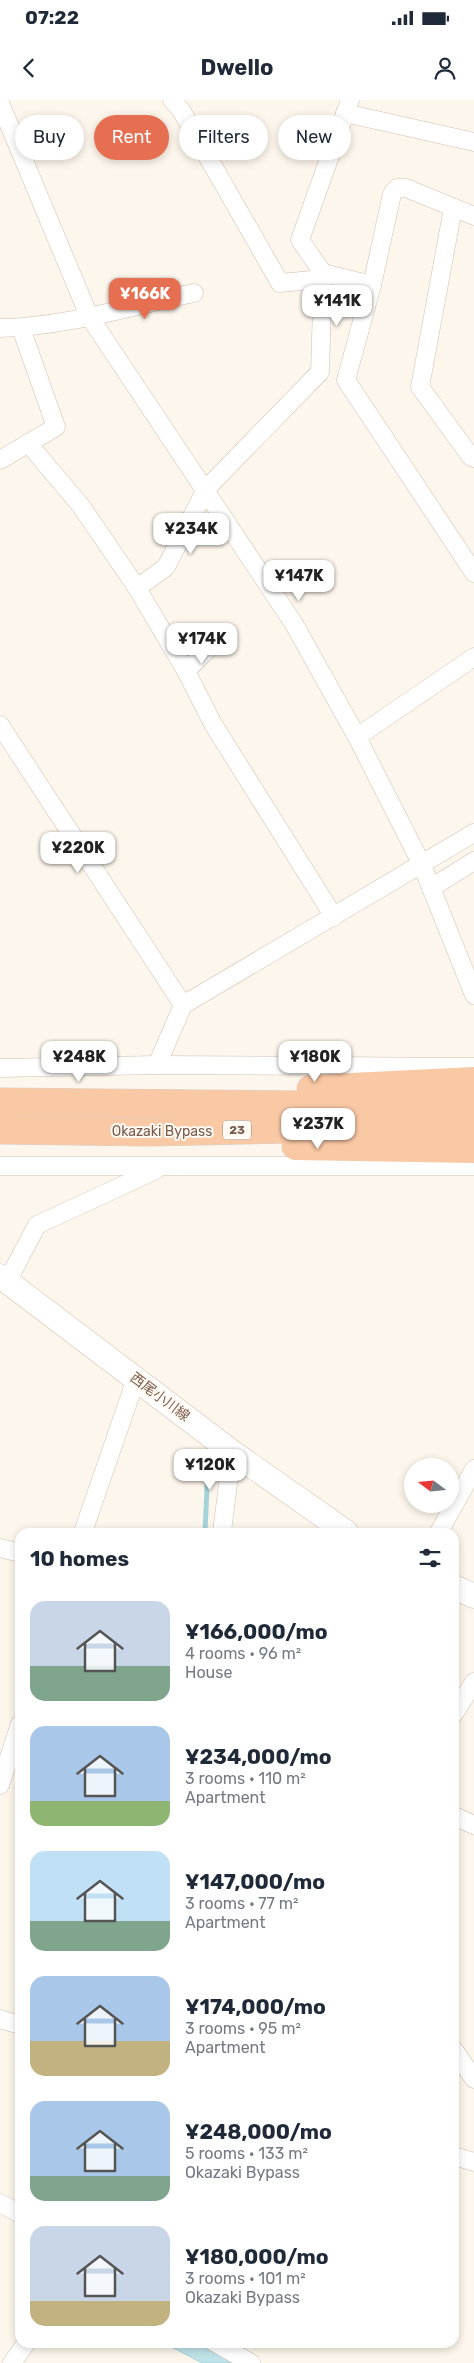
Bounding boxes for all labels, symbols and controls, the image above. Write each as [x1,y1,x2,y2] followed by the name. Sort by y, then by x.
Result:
[25,6,79,29] text: 07:22
[15,54,43,82] icon: back
[201,54,273,81] text: Dwello
[431,54,459,82] icon: person
[15,115,84,160] chip: Buy
[94,115,169,160] chip: Rent
[179,115,268,160] chip: Filters
[278,115,351,160] chip: New
[110,278,180,320] pin: ¥166K
[120,284,170,303] text: ¥166K
[302,284,372,327] pin: ¥141K
[313,291,361,310] text: ¥141K
[156,512,226,555] pin: ¥234K
[164,519,218,538] text: ¥234K
[264,560,334,602] pin: ¥147K
[274,566,324,585] text: ¥147K
[167,622,237,665] pin: ¥174K
[177,629,227,648] text: ¥174K
[43,832,113,874] pin: ¥220K
[51,838,105,857] text: ¥220K
[44,1040,114,1083] pin: ¥248K
[280,1040,350,1083] pin: ¥180K
[52,1047,106,1066] text: ¥248K
[289,1047,341,1066] text: ¥180K
[283,1108,353,1150] pin: ¥237K
[292,1114,344,1133] text: ¥237K
[223,1120,251,1140] road number: 23
[112,1123,212,1140] street label: Okazaki Bypass
[127,1369,193,1425] street label: 西尾小川線
[175,1448,245,1491] pin: ¥120K
[185,1455,235,1474] text: ¥120K
[404,1458,459,1512] north arrow
[404,1458,459,1513] map controls
[416,1544,444,1572] icon: filters
[30,1546,129,1571] text: 10 homes
[185,1619,328,1644] text: ¥166,000/mo
[70,1621,130,1681] icon: home
[185,1644,301,1663] text: 4 rooms · 96 m²
[185,1663,232,1682] text: House
[185,1744,332,1769] text: ¥234,000/mo
[70,1746,130,1806] icon: home
[185,1769,306,1788] text: 3 rooms · 110 m²
[185,1788,265,1807] text: Apartment
[185,1869,325,1894] text: ¥147,000/mo
[70,1871,130,1931] icon: home
[185,1894,298,1913] text: 3 rooms · 77 m²
[185,1913,265,1932] text: Apartment
[185,1994,326,2019] text: ¥174,000/mo
[70,1996,130,2056] icon: home
[185,2019,301,2038] text: 3 rooms · 95 m²
[185,2038,265,2057] text: Apartment
[185,2119,332,2144] text: ¥248,000/mo
[70,2121,130,2181] icon: home
[185,2144,308,2163] text: 5 rooms · 133 m²
[185,2163,300,2182] text: Okazaki Bypass
[185,2244,329,2269] text: ¥180,000/mo
[70,2246,130,2306] icon: home
[185,2269,306,2288] text: 3 rooms · 101 m²
[185,2288,300,2307] text: Okazaki Bypass

